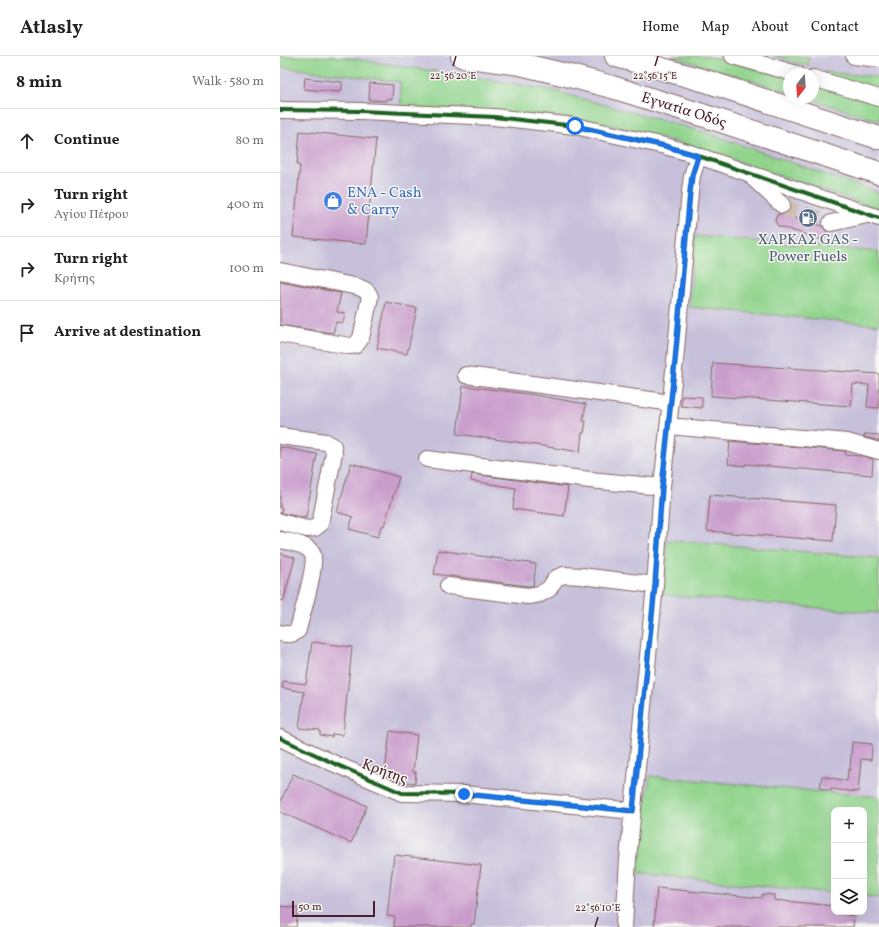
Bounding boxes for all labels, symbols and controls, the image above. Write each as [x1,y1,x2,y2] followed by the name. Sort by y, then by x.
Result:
[20,15,83,41] text: Atlasly
[642,18,679,37] text: Home
[701,18,729,37] text: Map
[751,18,789,37] text: About
[811,18,859,37] text: Contact
[783,68,819,104] north arrow
[430,69,476,83] text: 22°56'20"E
[633,69,677,83] text: 22°56'15"E
[16,71,62,94] text: 8 min
[192,73,264,91] text: Walk · 580 m
[638,88,729,134] street label: Εγνατία Οδός
[566,117,584,135] route start
[16,130,38,152] icon: ahead
[54,130,119,151] text: Continue
[235,132,264,150] text: 80 m
[347,183,422,221] place label: ENA - Cash & Carry
[54,185,128,206] text: Turn right
[322,190,344,212] shop icon: ENA - Cash & Carry
[16,194,38,216] icon: right
[227,196,264,214] text: 400 m
[54,206,128,224] text: Αγίου Πέτρου
[797,207,819,229] fuel station icon: ΧΑΡΚΑΣ GAS - Power Fuels
[758,230,858,268] place label: ΧΑΡΚΑΣ GAS - Power Fuels
[54,249,128,270] text: Turn right
[16,258,38,280] icon: right
[229,260,264,278] text: 100 m
[54,270,95,288] text: Κρήτης
[16,322,38,344] icon: arrive
[54,322,201,343] text: Arrive at destination
[359,754,411,790] street label: Κρήτης
[455,785,473,803] route end
[831,807,867,915] map controls
[831,807,867,843] button: +
[831,843,867,879] button: −
[831,879,867,915] button: layers
[292,899,375,918] scale bar
[298,900,322,915] text: 50 m
[575,901,621,915] text: 22°56'10"E

